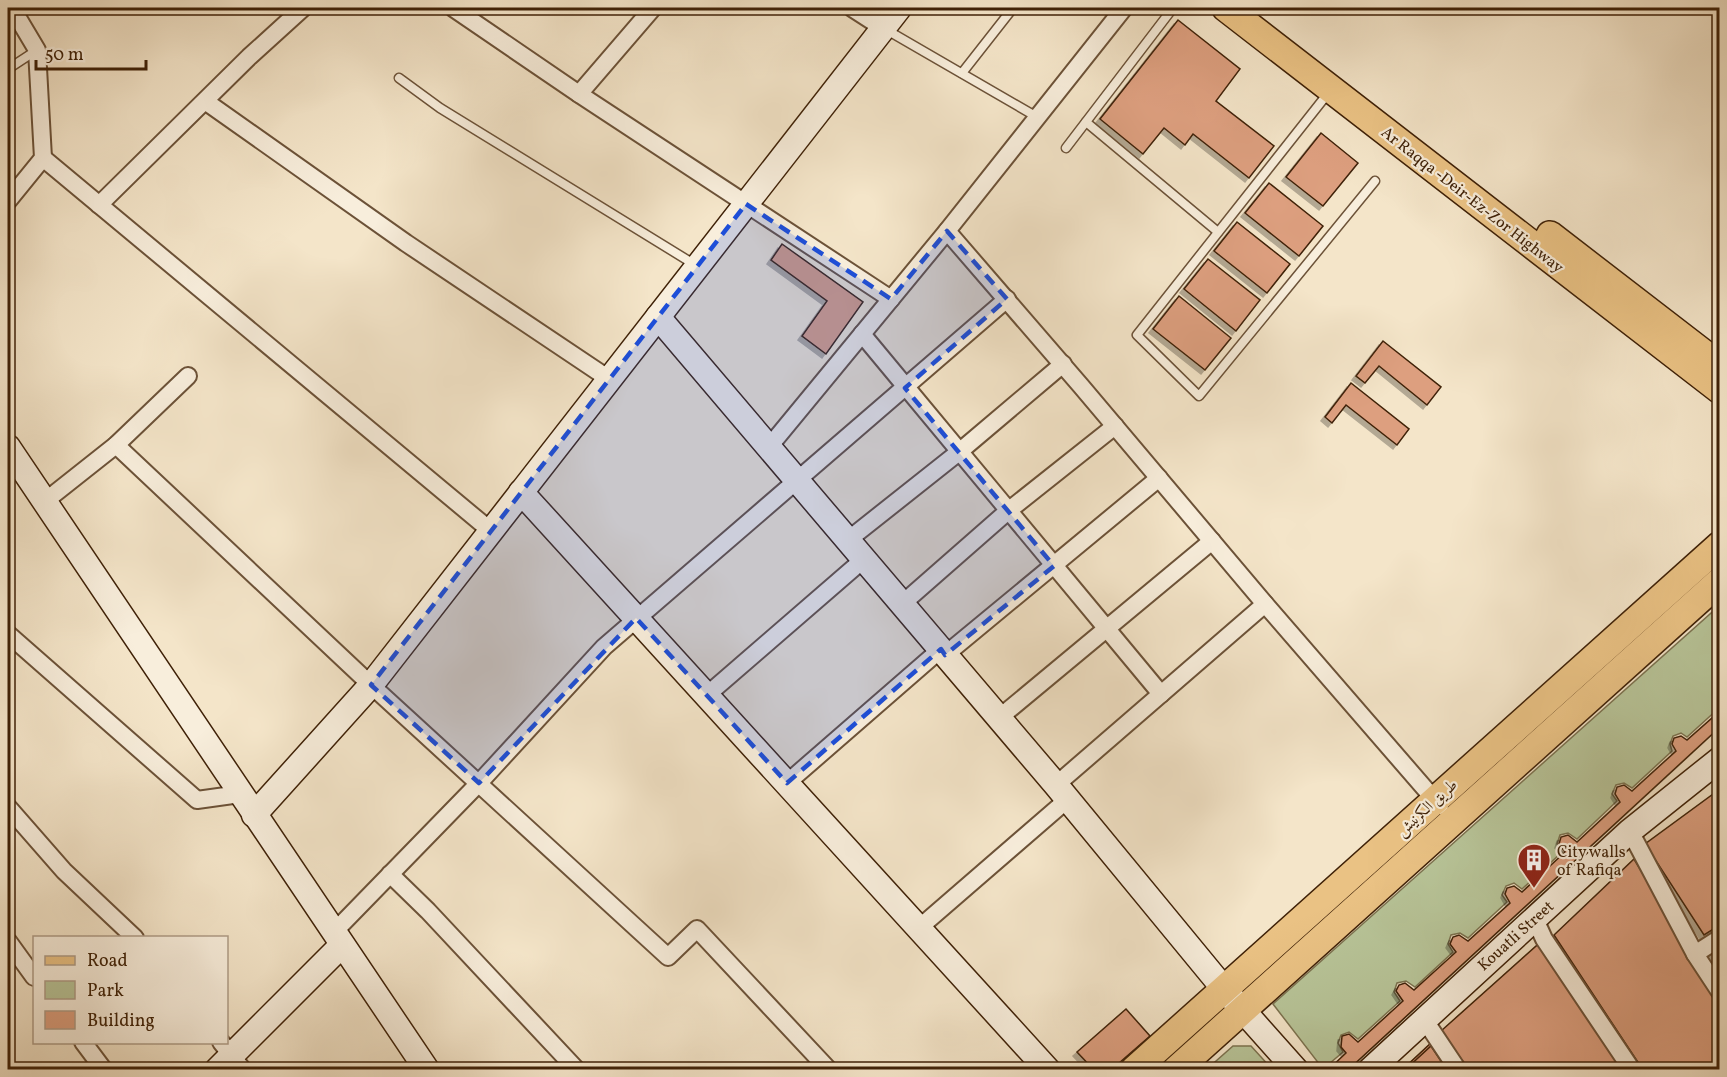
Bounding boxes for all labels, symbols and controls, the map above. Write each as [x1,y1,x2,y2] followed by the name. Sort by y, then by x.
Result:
[36,33,146,71] scale bar
[45,43,84,68] text: 50 m
[1376,122,1568,279] street label: Ar Raqqa -Deir-Ez-Zor Highway
[1392,775,1463,842] street label: طريق الكرنيش
[1516,842,1552,889] building icon: City walls of Rafiqa
[1557,842,1626,882] place label: City walls of Rafiqa
[1473,896,1560,977] street label: Kouatli Street
[33,936,228,1044] legend
[87,949,128,974] text: Road
[87,979,124,1004] text: Park
[87,1009,155,1034] text: Building

